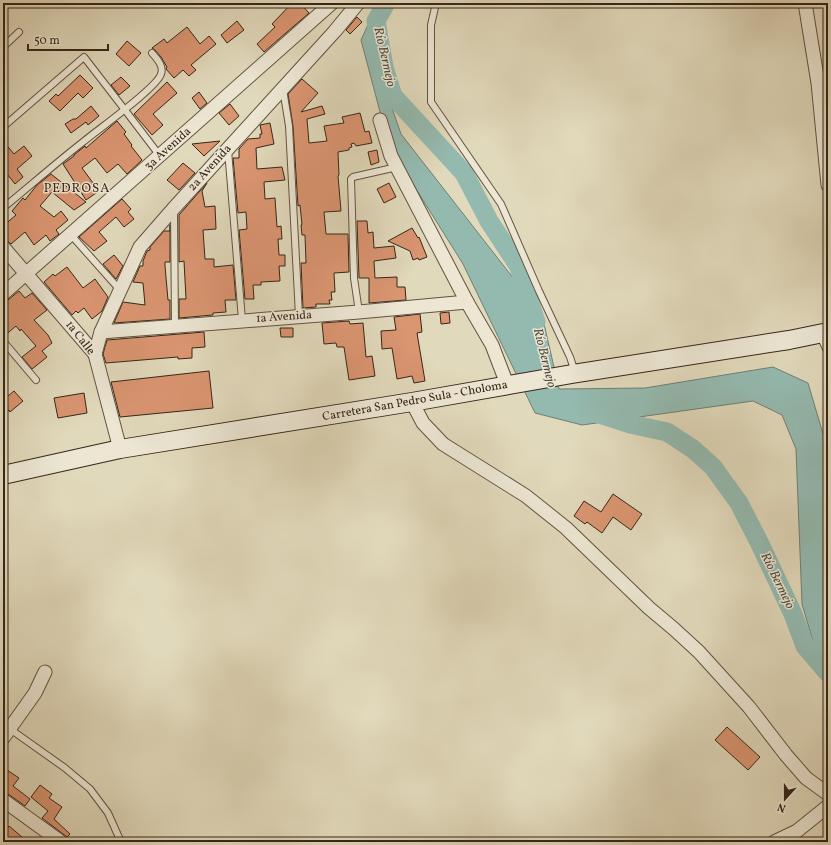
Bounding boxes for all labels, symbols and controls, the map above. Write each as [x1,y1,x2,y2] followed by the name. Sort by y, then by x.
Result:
[368,25,400,89] water label: Río Bermejo
[28,26,108,52] scale bar
[34,33,60,49] text: 50 m
[141,124,195,174] street label: 3a Avenida
[185,141,235,195] street label: 2a Avenida
[44,180,110,198] district label: PEDROSA
[255,307,313,327] street label: 1a Avenida
[61,317,99,359] street label: 1a Calle
[528,326,560,390] water label: Río Bermejo
[321,377,509,425] street label: Carretera San Pedro Sula - Choloma
[756,550,798,612] water label: Río Bermejo
[765,779,805,819] north arrow
[776,799,788,815] text: N

